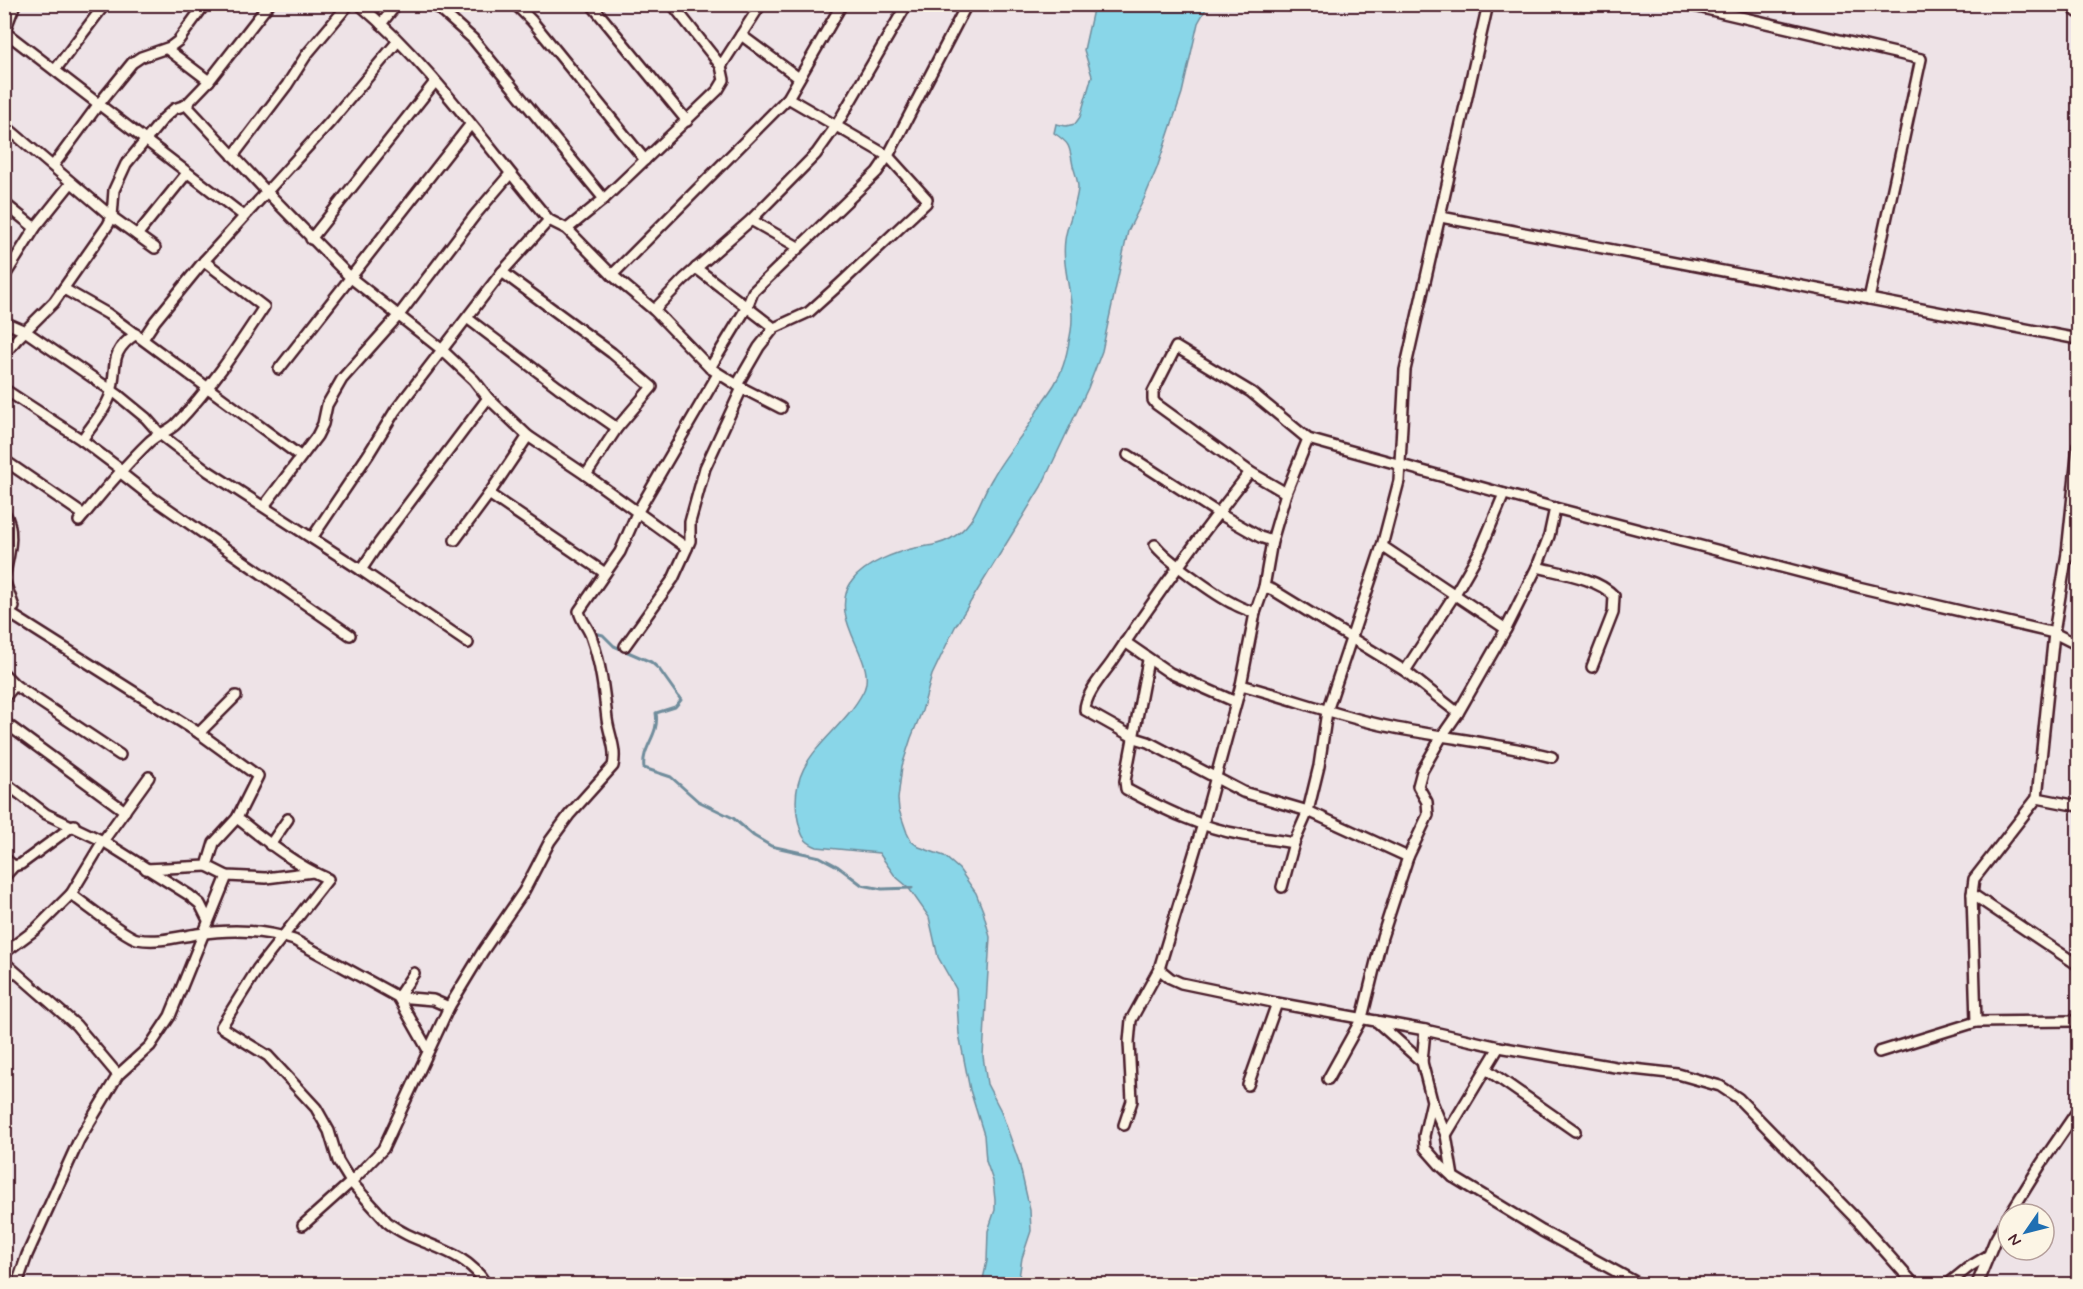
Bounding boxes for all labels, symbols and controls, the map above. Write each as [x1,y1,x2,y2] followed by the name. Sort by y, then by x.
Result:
[1996,1202,2056,1262] north arrow
[2003,1229,2027,1250] text: N

